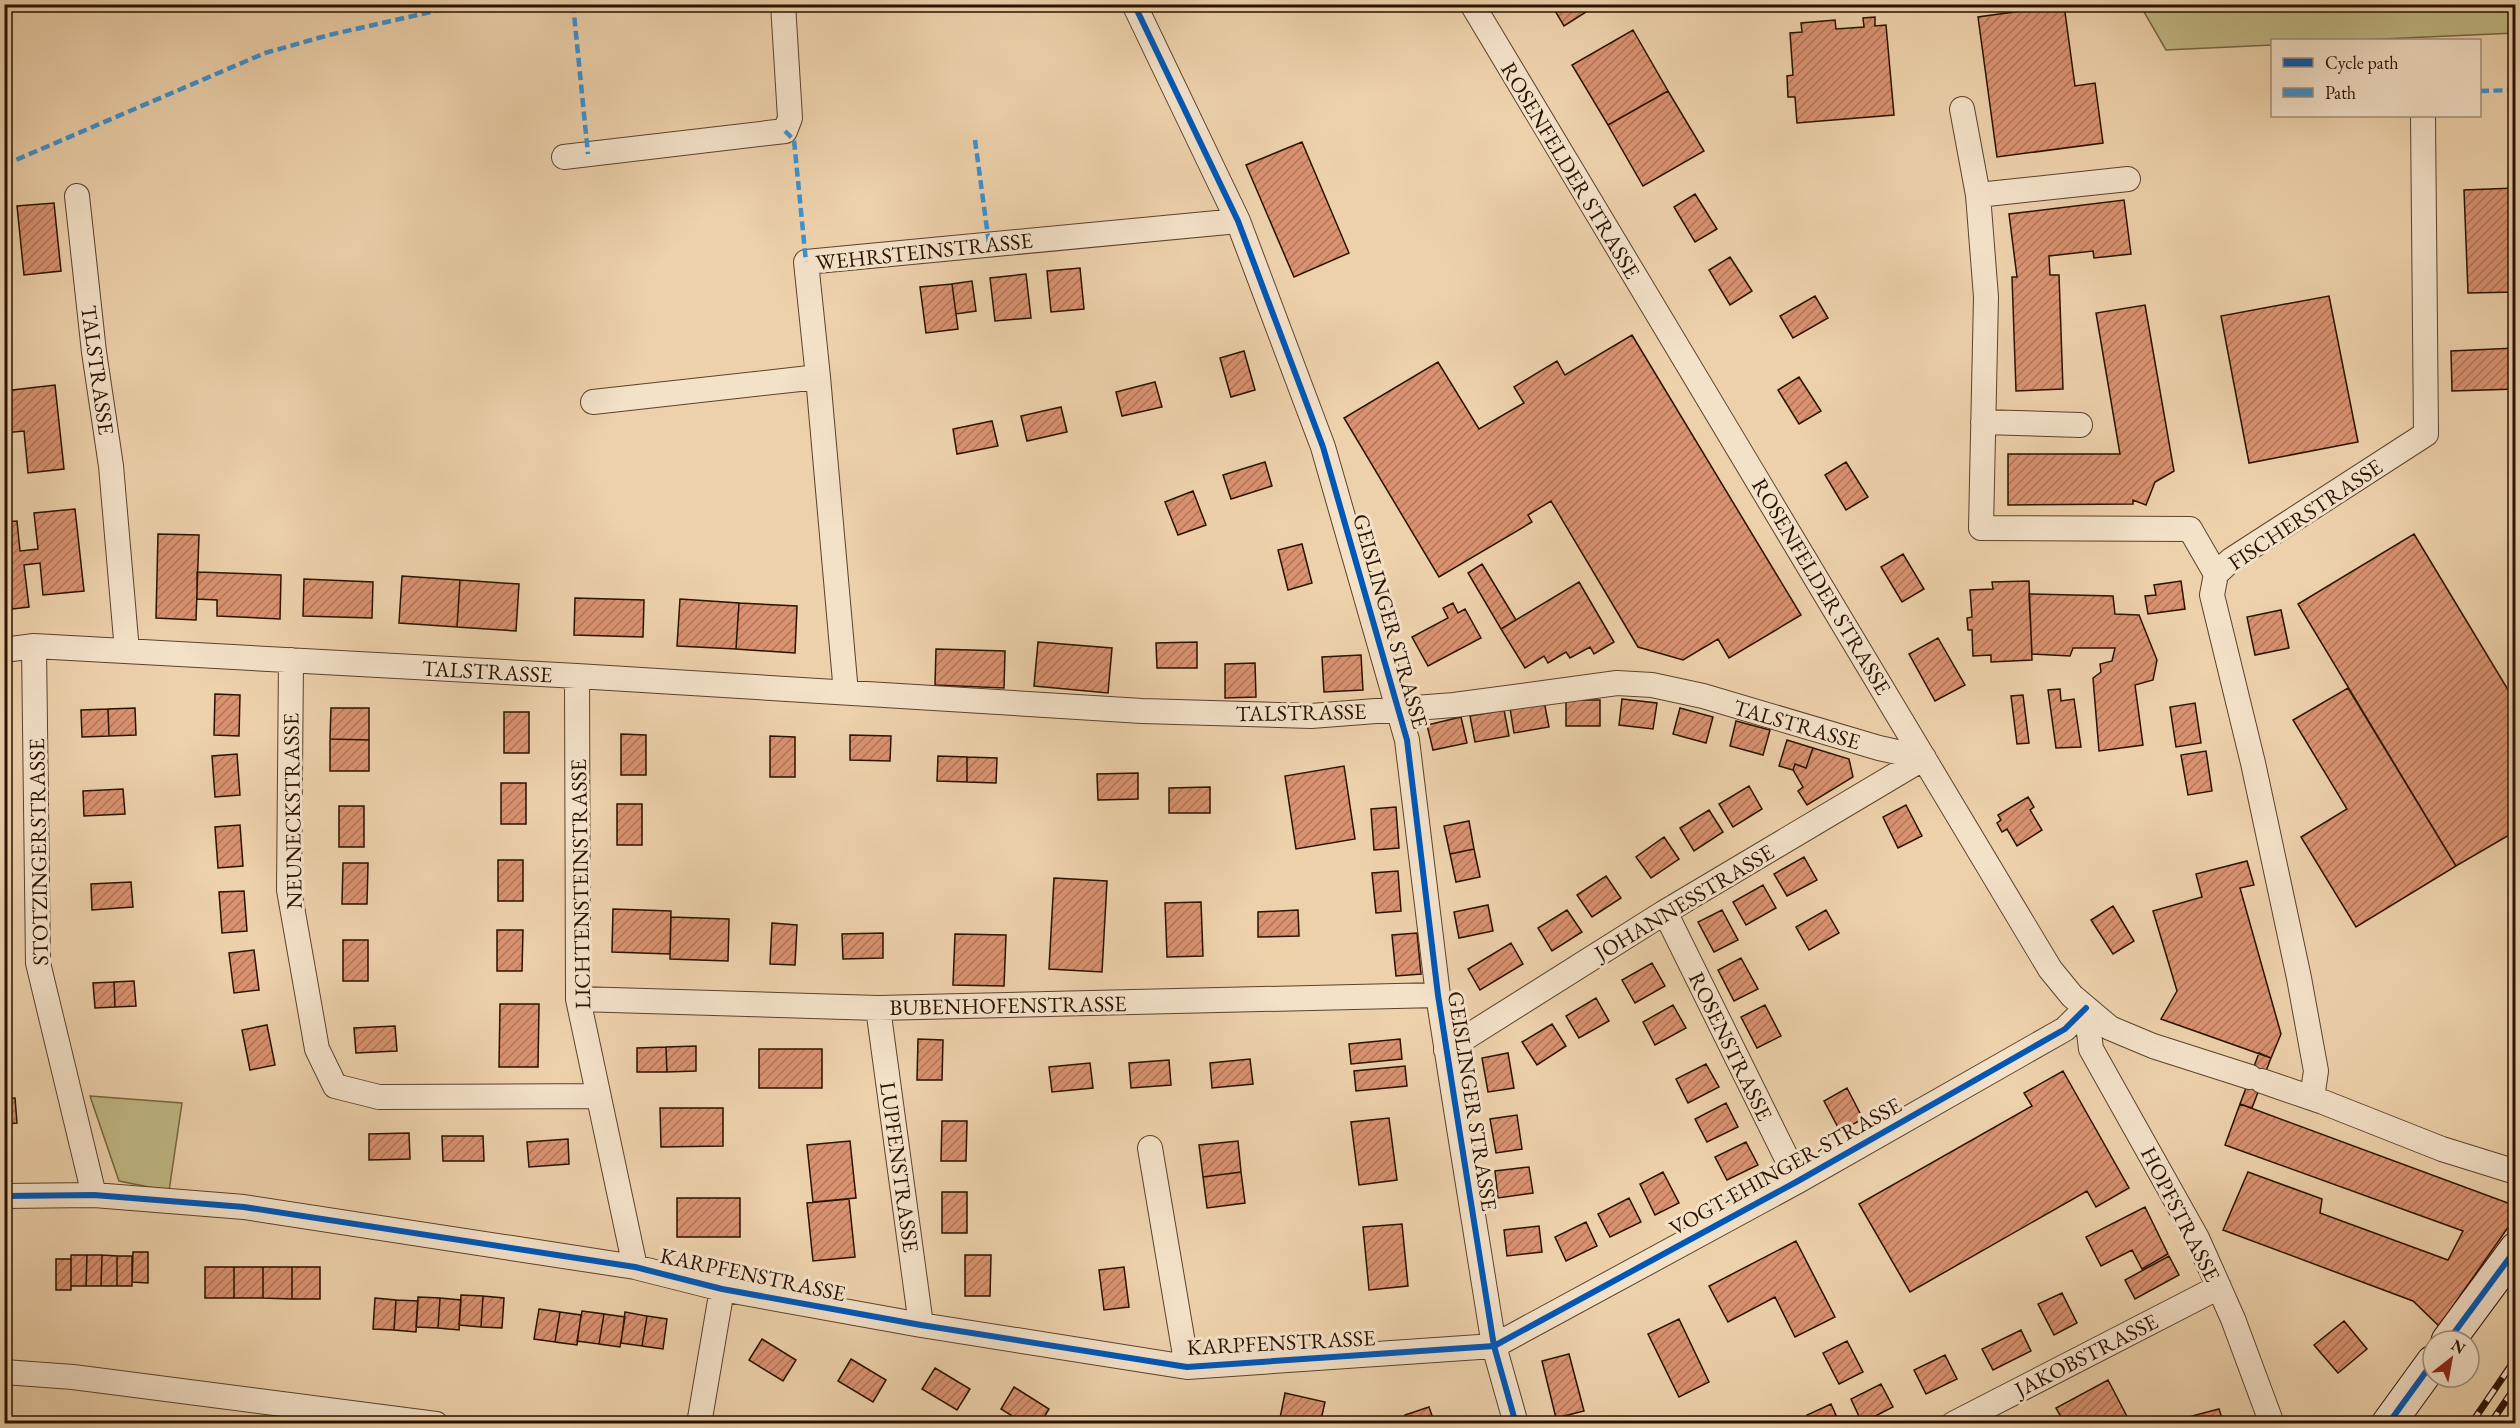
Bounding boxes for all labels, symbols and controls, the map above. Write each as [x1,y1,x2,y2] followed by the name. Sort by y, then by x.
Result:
[2271,39,2481,117] legend
[2325,51,2399,74] text: Cycle path
[1494,57,1647,284] street label: ROSENFELDER STRASSE
[2325,81,2356,104] text: Path
[814,226,1034,277] street label: WEHRSTEINSTRASSE
[74,303,121,437] street label: TALSTRASSE
[2222,452,2388,577] street label: FISCHERSTRASSE
[1745,473,1898,700] street label: ROSENFELDER STRASSE
[1346,510,1435,732] street label: GEISLINGER STRASSE
[421,654,553,689] street label: TALSTRASSE
[1730,693,1864,756] street label: TALSTRASSE
[1235,697,1367,728] street label: TALSTRASSE
[276,713,309,909] street label: NEUNECKSTRASSE
[22,738,55,966] street label: STOTZINGERSTRASSE
[564,759,597,1009] street label: LICHTENSTEINSTRASSE
[1587,837,1779,969] street label: JOHANNESSTRASSE
[1682,967,1779,1125] street label: ROSENSTRASSE
[889,989,1127,1022] street label: BUBENHOFENSTRASSE
[1441,989,1504,1213] street label: GEISLINGER STRASSE
[873,1080,926,1254] street label: LUPFENSTRASSE
[1664,1090,1907,1242] street label: VOGT-EHINGER-STRASSE
[2134,1142,2227,1287] street label: HOPFSTRASSE
[658,1241,848,1308] street label: KARPFENSTRASSE
[2008,1307,2163,1405] street label: JAKOBSTRASSE
[1186,1323,1376,1362] street label: KARPFENSTRASSE
[2421,1329,2481,1389] north arrow
[2448,1334,2469,1359] text: N

